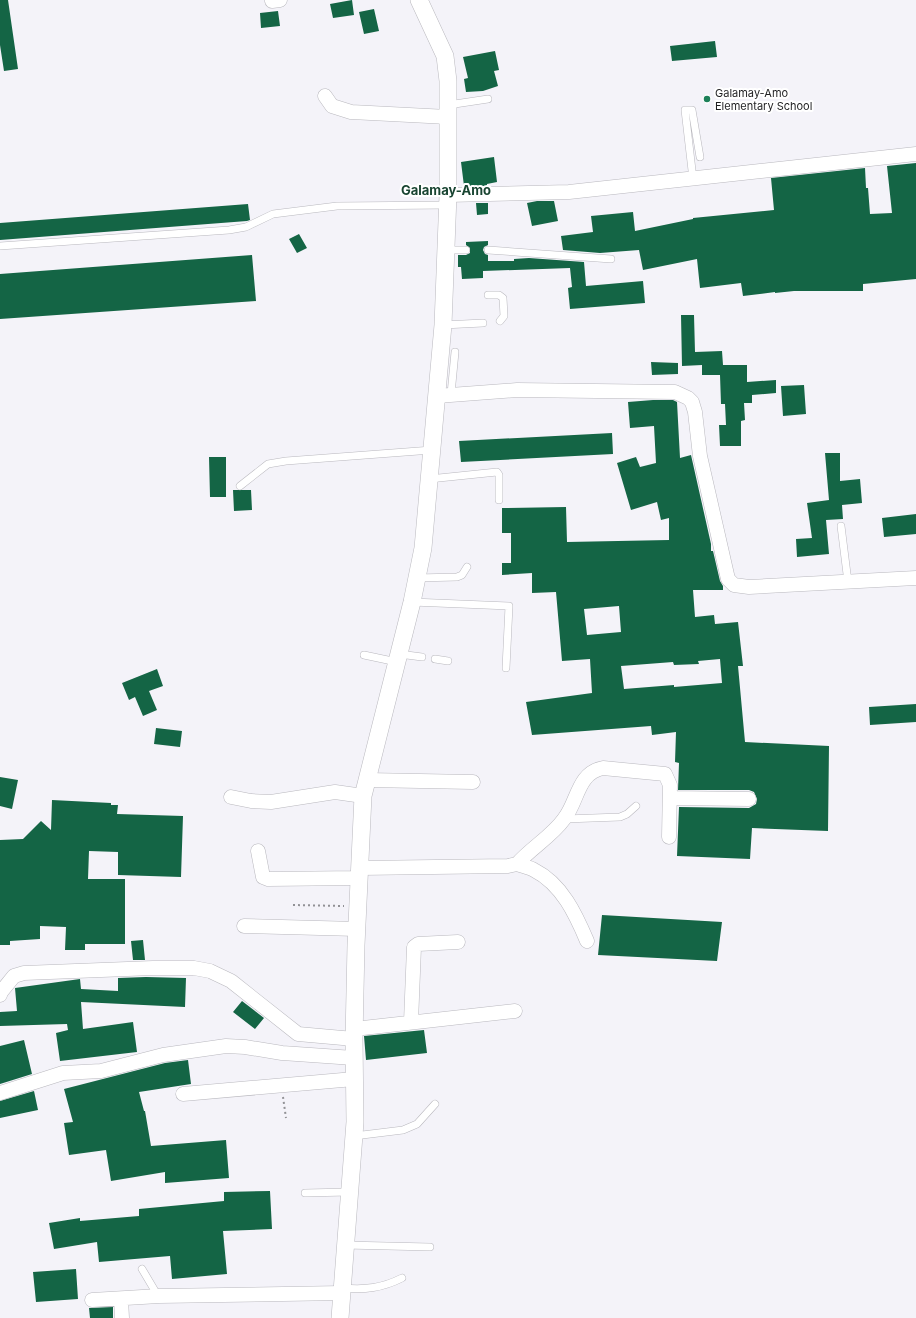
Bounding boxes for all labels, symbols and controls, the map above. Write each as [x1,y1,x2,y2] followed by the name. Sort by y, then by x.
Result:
[715,86,812,113] place label: Galamay-Amo Elementary School
[702,94,712,104] marker: Galamay-Amo Elementary School
[401,182,491,198] district label: Galamay-Amo

